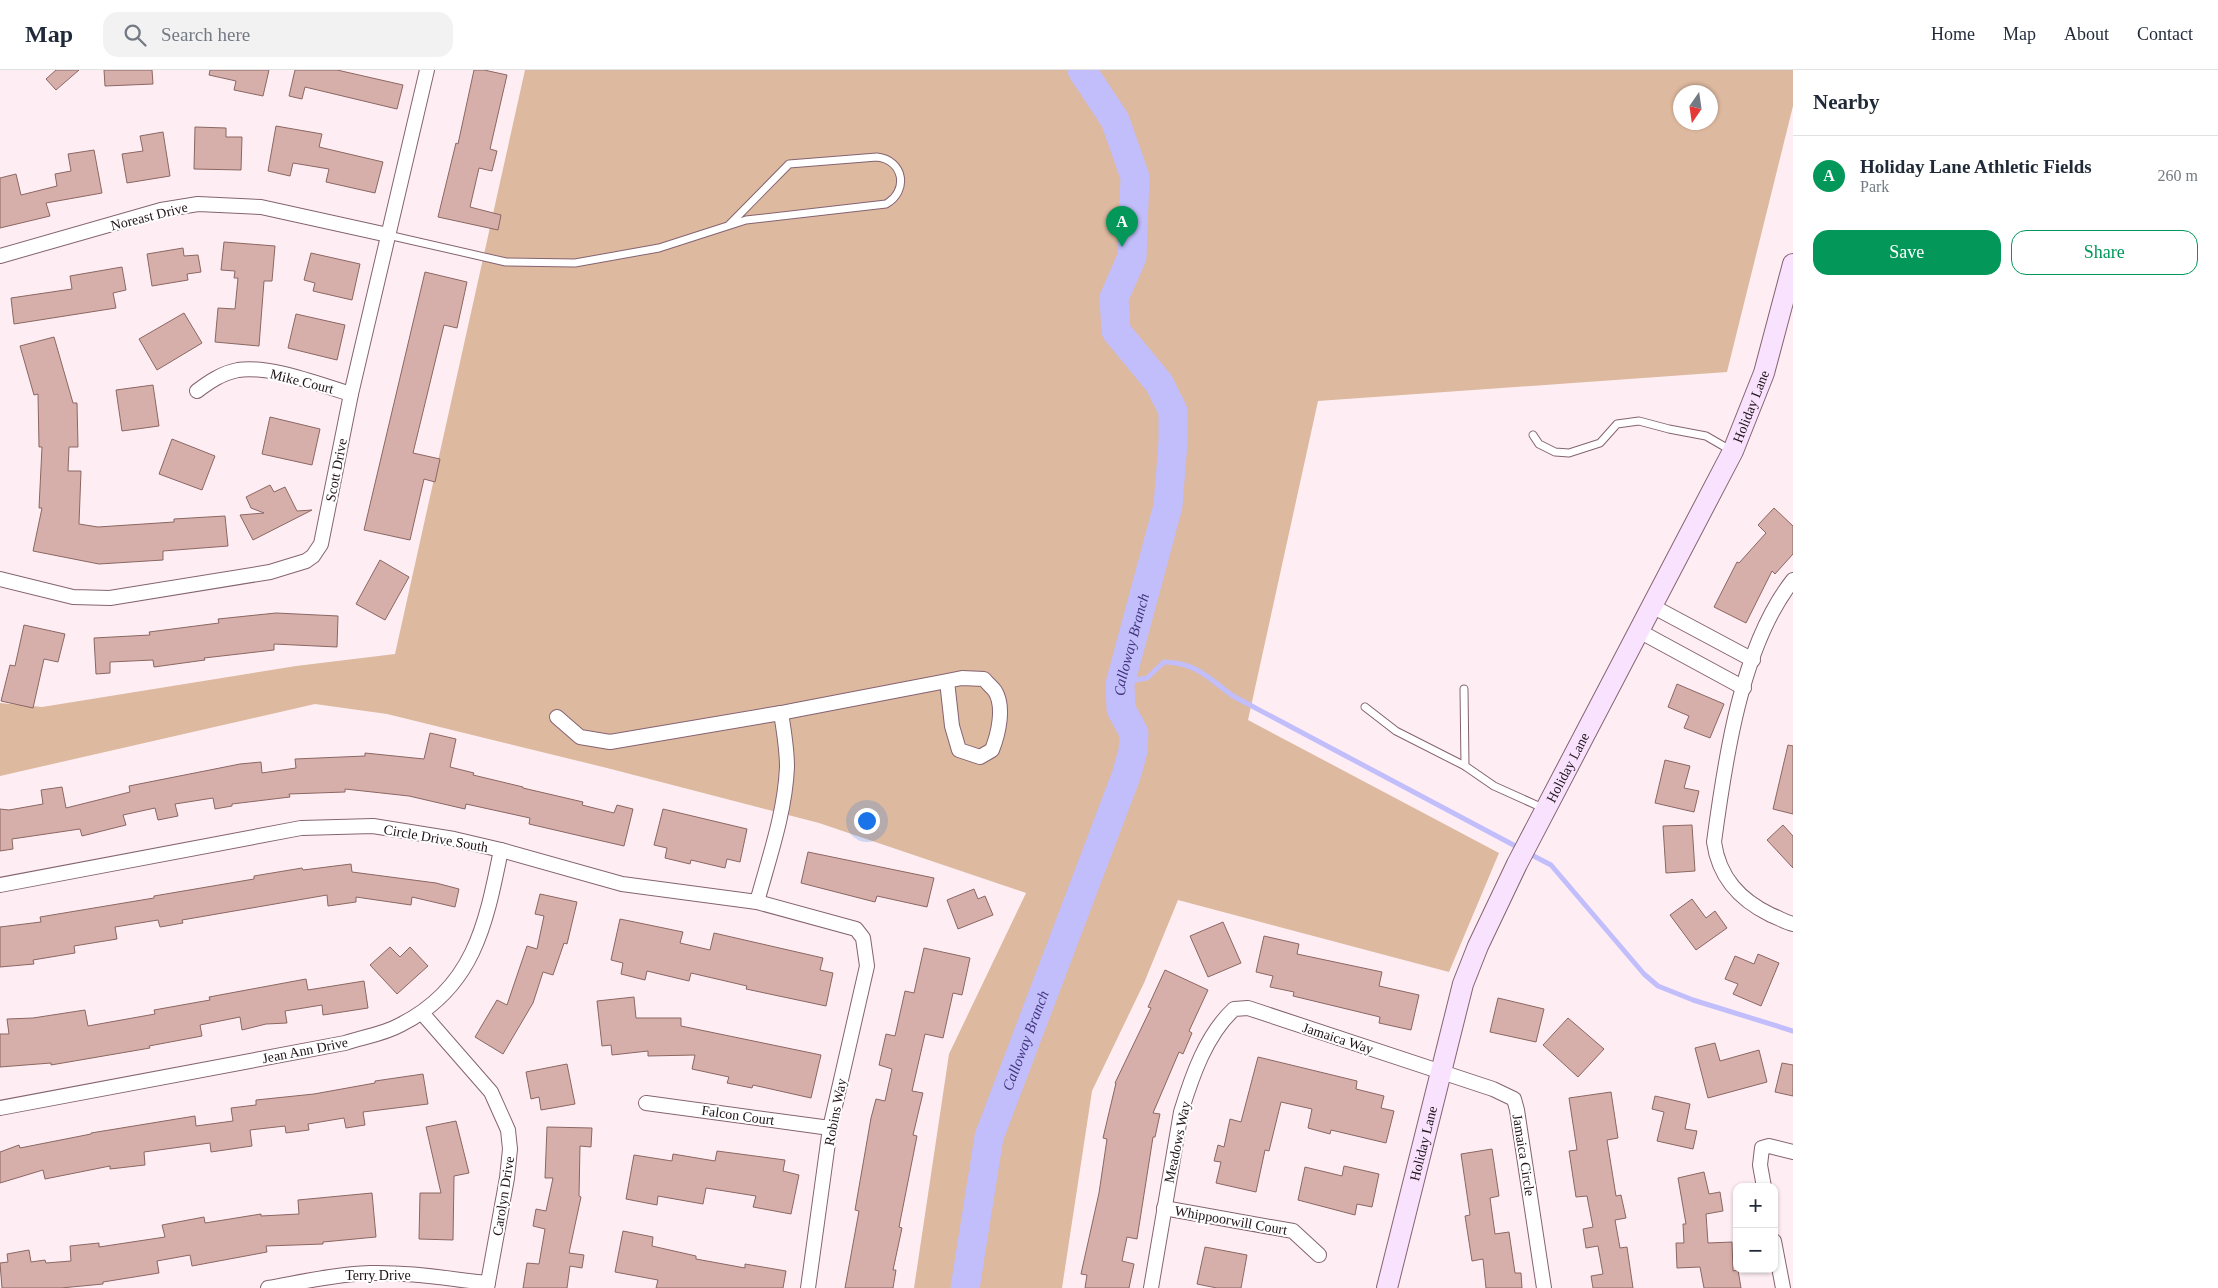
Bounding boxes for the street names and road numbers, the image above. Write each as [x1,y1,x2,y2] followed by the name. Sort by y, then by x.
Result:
[109,200,189,233] street label: Noreast Drive
[269,366,335,397] street label: Mike Court
[1730,368,1772,445] street label: Holiday Lane
[323,437,350,503] street label: Scott Drive
[1544,730,1592,805] street label: Holiday Lane
[383,822,489,855] street label: Circle Drive South
[1301,1020,1375,1057] street label: Jamaica Way
[261,1035,349,1066] street label: Jean Ann Drive
[822,1077,849,1147] street label: Robins Way
[1162,1100,1193,1184] street label: Meadows Way
[700,1103,775,1128] street label: Falcon Court
[1407,1105,1440,1183] street label: Holiday Lane
[1510,1113,1537,1197] street label: Jamaica Circle
[490,1155,517,1237] street label: Carolyn Drive
[1174,1203,1288,1238] street label: Whippoorwill Court
[345,1268,411,1283] street label: Terry Drive

